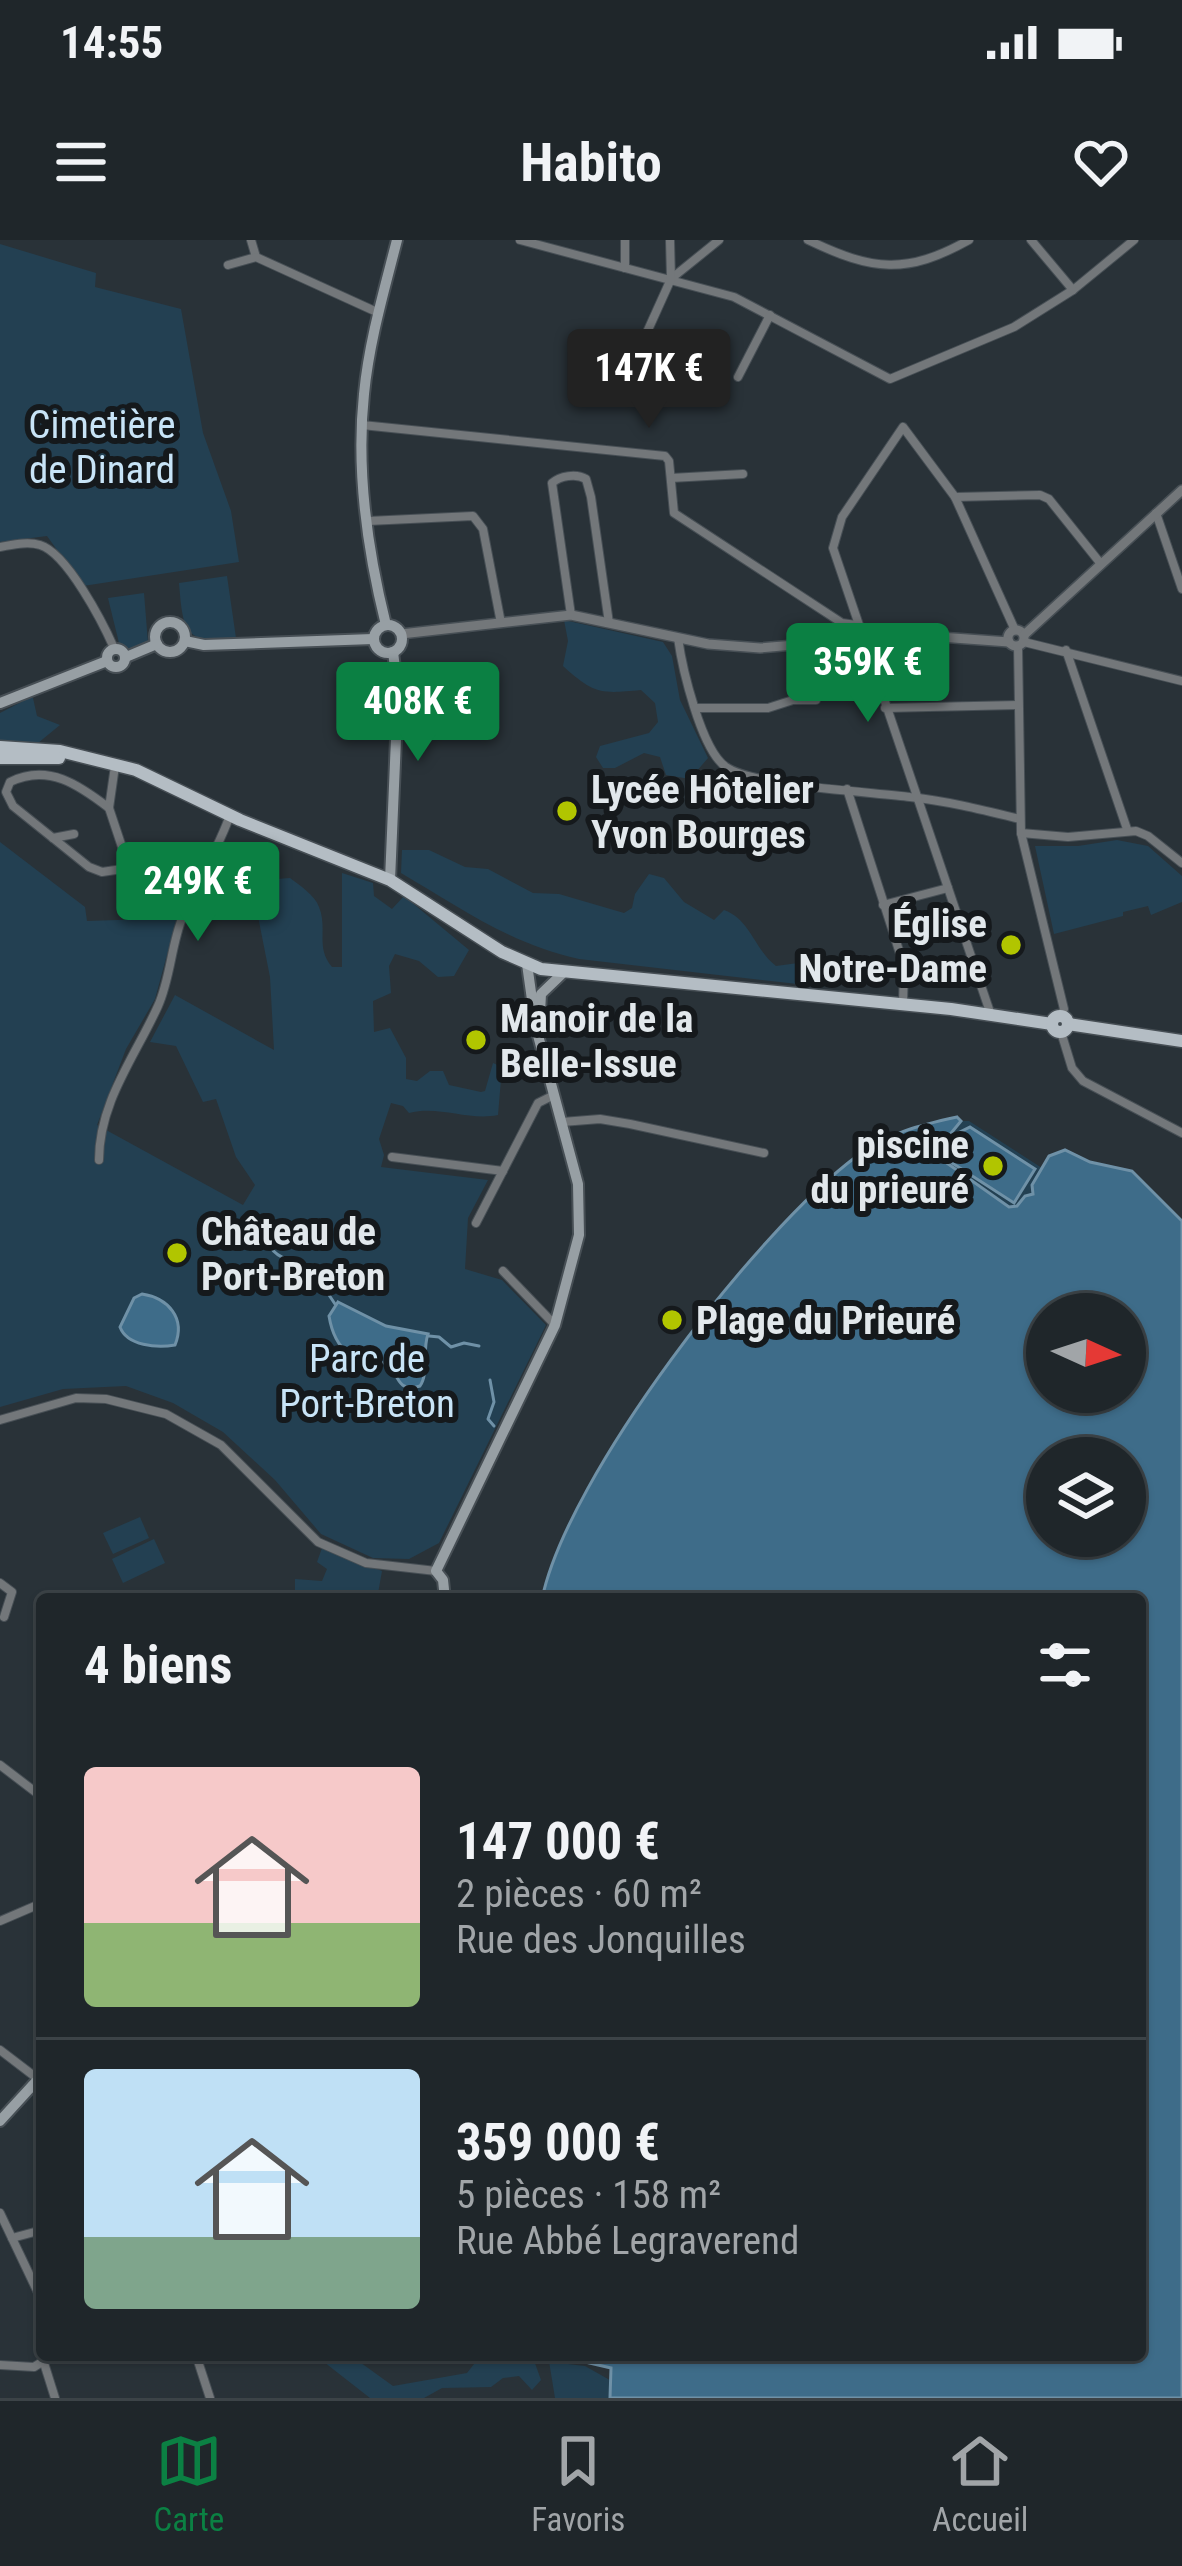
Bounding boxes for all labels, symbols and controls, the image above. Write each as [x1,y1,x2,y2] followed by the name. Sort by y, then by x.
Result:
[60,16,163,69] text: 14:55
[48,129,114,195] icon: menu
[1068,129,1134,195] icon: heart
[520,131,662,194] text: Habito
[551,329,747,431] pin: 147K €
[594,345,704,391] text: 147K €
[28,402,176,493] park label: Cimetière de Dinard
[770,623,966,725] pin: 359K €
[813,639,923,685] text: 359K €
[320,662,516,764] pin: 408K €
[363,678,473,724] text: 408K €
[591,767,814,858] place label: Lycée Hôtelier Yvon Bourges
[554,798,580,824] marker: Lycée Hôtelier Yvon Bourges
[100,842,296,944] pin: 249K €
[143,858,253,904] text: 249K €
[798,901,987,992] place label: Église Notre-Dame
[998,932,1024,958] marker: Église Notre-Dame
[500,996,693,1087] place label: Manoir de la Belle-Issue
[463,1027,489,1053] marker: Manoir de la Belle-Issue
[810,1122,969,1213] place label: piscine du prieuré
[980,1153,1006,1179] marker: piscine du prieuré
[201,1209,385,1300] place label: Château de Port-Breton
[164,1240,190,1266] marker: Château de Port-Breton
[1026,1293,1146,1413] north arrow
[1026,1293,1146,1557] map controls
[696,1298,955,1344] place label: Plage du Prieuré
[659,1307,685,1333] marker: Plage du Prieuré
[279,1336,455,1427] park label: Parc de Port-Breton
[1026,1437,1146,1557] button: layers
[1032,1632,1098,1698] icon: filters
[84,1636,232,1695] text: 4 biens
[456,1812,660,1871] text: 147 000 €
[180,1815,324,1959] icon: home
[456,1871,702,1917] text: 2 pièces · 60 m²
[456,1917,746,1963] text: Rue des Jonquilles
[456,2113,660,2172] text: 359 000 €
[180,2117,324,2261] icon: home
[456,2172,721,2218] text: 5 pièces · 158 m²
[456,2218,799,2264] text: Rue Abbé Legraverend
[154,2428,224,2539] tab: Carte
[531,2428,625,2539] tab: Favoris
[932,2428,1028,2539] tab: Accueil

